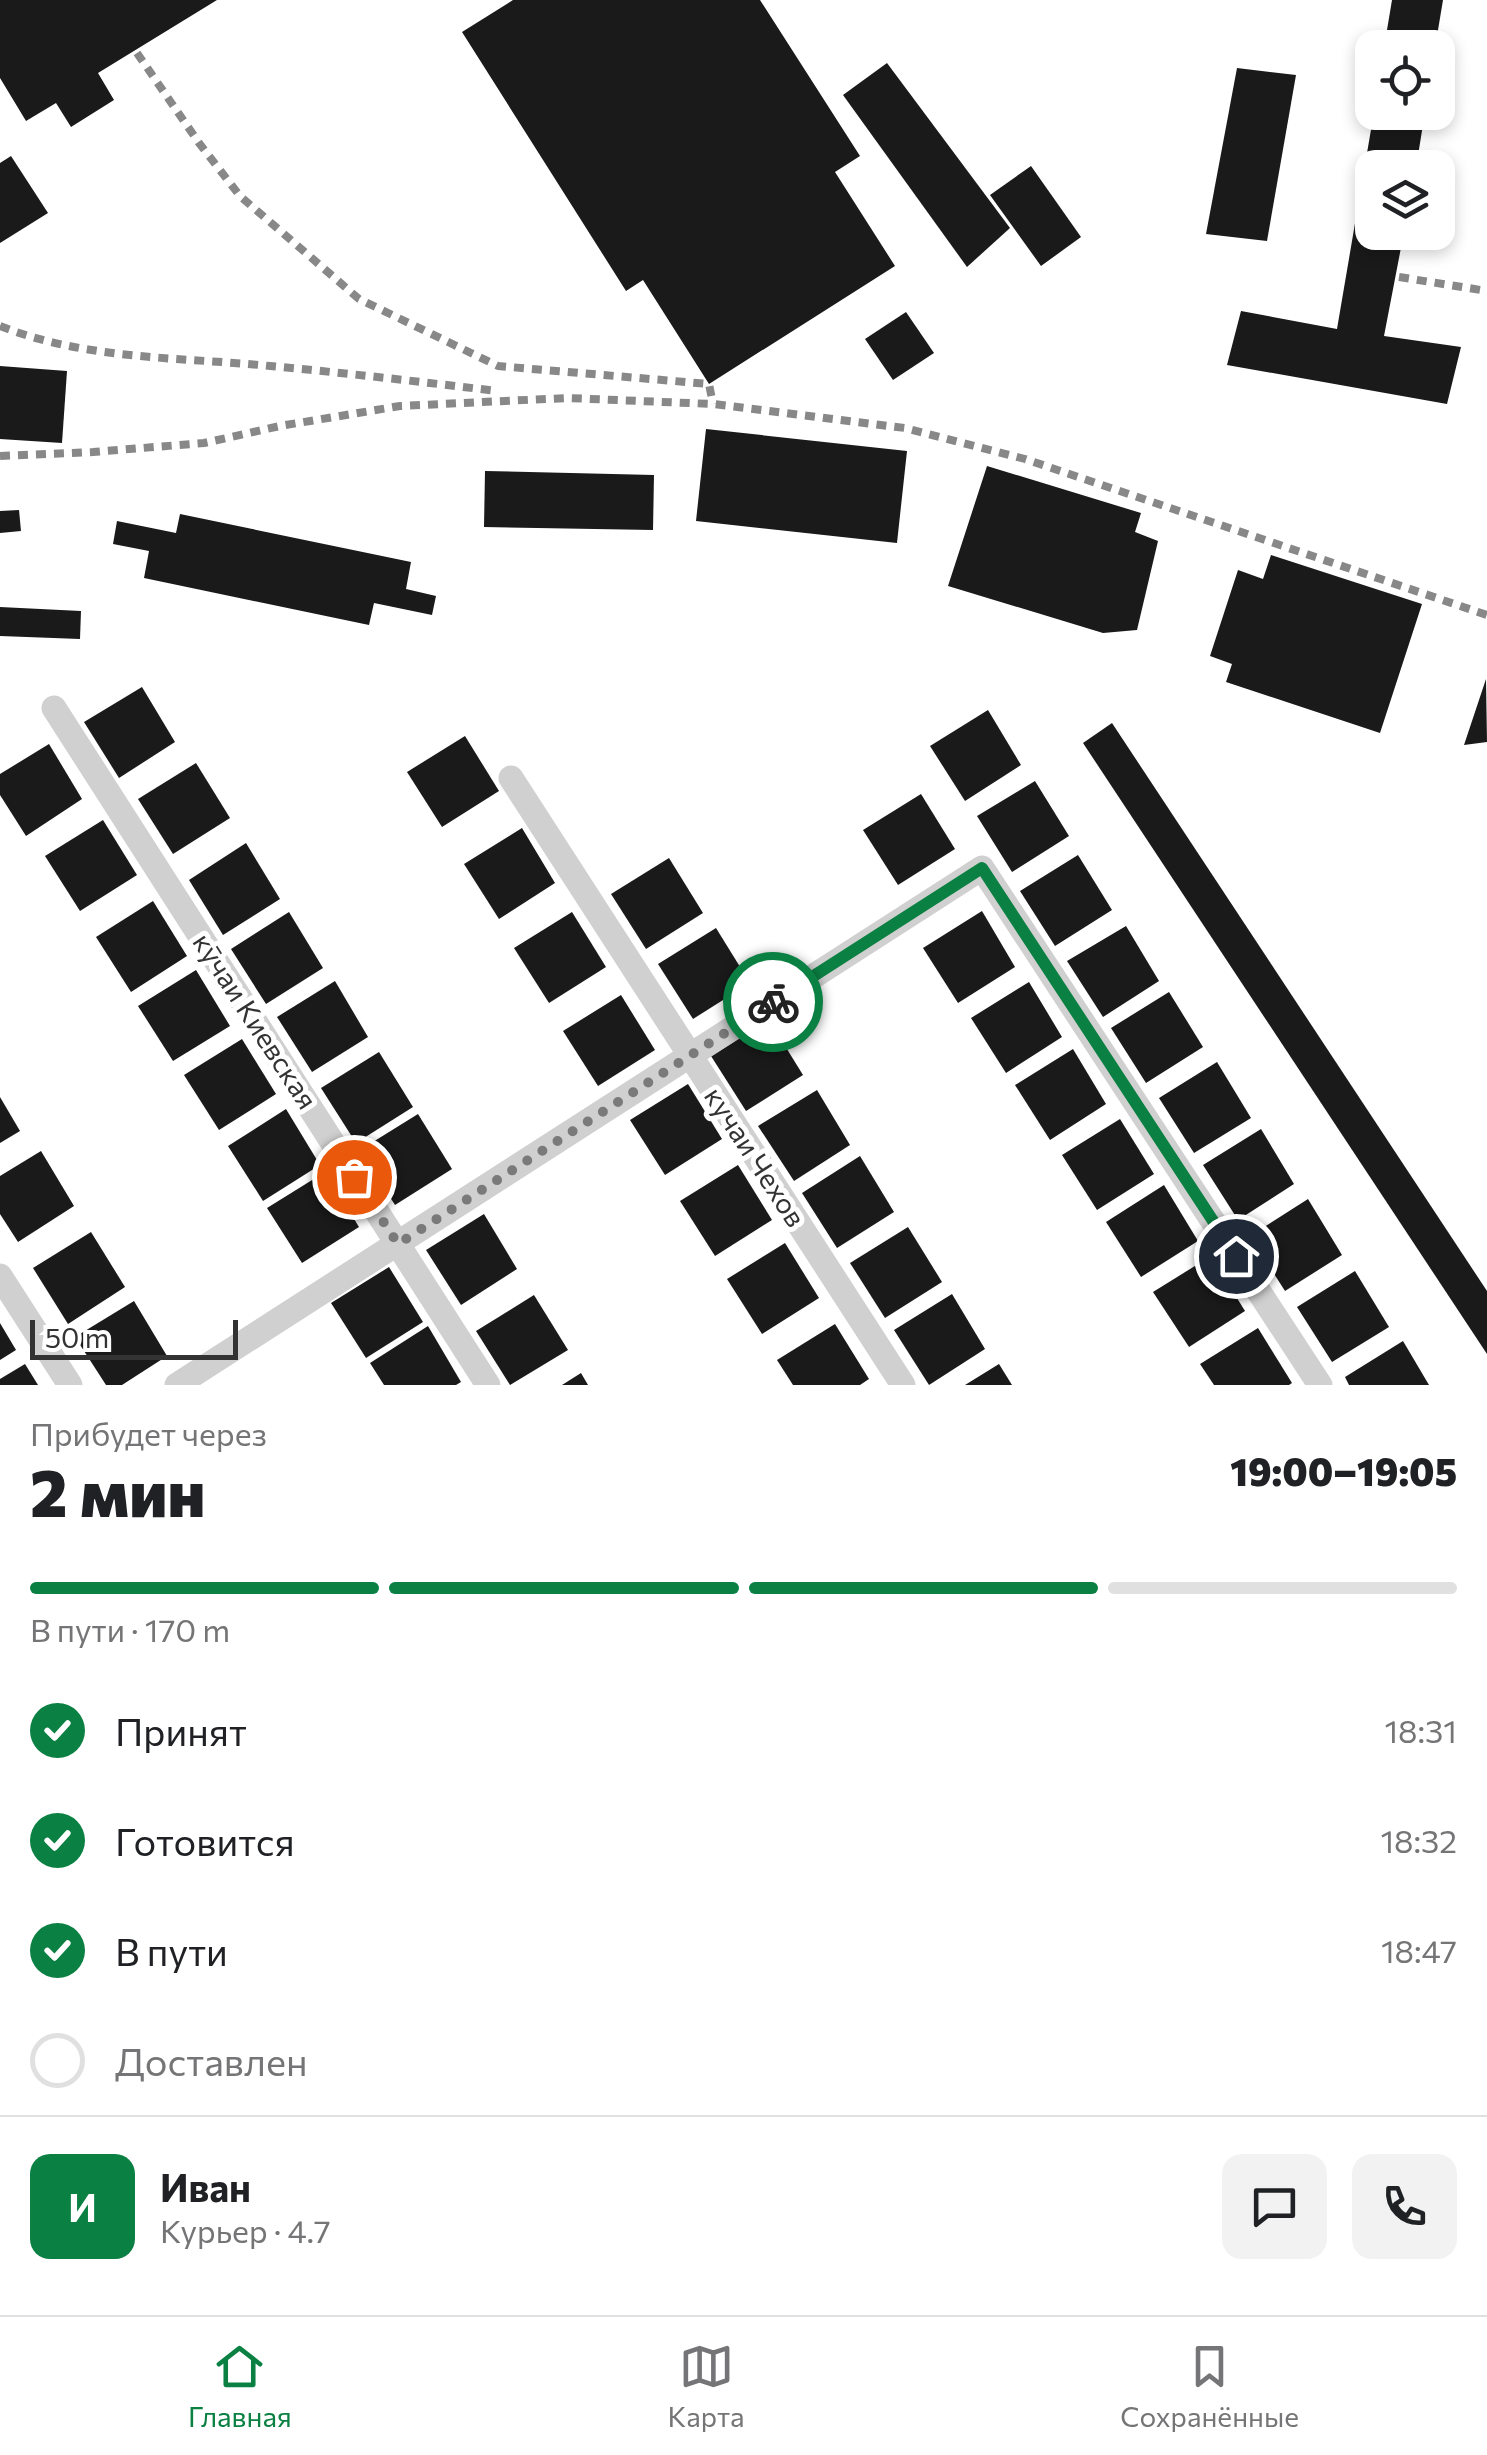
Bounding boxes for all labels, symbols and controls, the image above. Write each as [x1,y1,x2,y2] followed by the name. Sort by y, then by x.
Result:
[1355,30,1455,250] map controls
[1355,30,1455,130] button: locate
[1355,150,1455,250] button: layers
[186,926,325,1115] street label: кӯчаи Киевская
[723,952,823,1052] courier
[746,975,801,1030] icon: bike
[698,1080,814,1233] street label: кучаи Чехов
[312,1135,397,1220] pin
[327,1150,382,1205] icon: bag
[1194,1214,1279,1299] pin
[1209,1229,1264,1284] icon: home
[30,1315,238,1360] scale bar
[45,1320,109,1354] text: 50 m
[30,1413,267,1453] text: Прибудет через
[1230,1447,1457,1494] text: 19:00–19:05
[30,1451,205,1530] text: 2 мин
[30,1609,230,1649] text: В пути · 170 m
[30,1703,85,1758] icon: check
[115,1707,247,1754] text: Принят
[1384,1710,1457,1750] text: 18:31
[30,1813,85,1868] icon: check
[115,1817,295,1864] text: Готовится
[1380,1820,1457,1860] text: 18:32
[30,1923,85,1978] icon: check
[115,1927,228,1974] text: В пути
[1381,1930,1457,1970] text: 18:47
[115,2037,308,2084] text: Доставлен
[1222,2154,1327,2259] button: chat
[1352,2154,1457,2259] button: phone
[160,2163,251,2210] text: Иван
[68,2183,97,2230] text: И
[160,2210,331,2250] text: Курьер · 4.7
[188,2339,292,2433] tab: Главная
[667,2339,745,2433] tab: Карта
[1120,2339,1299,2433] tab: Сохранённые

